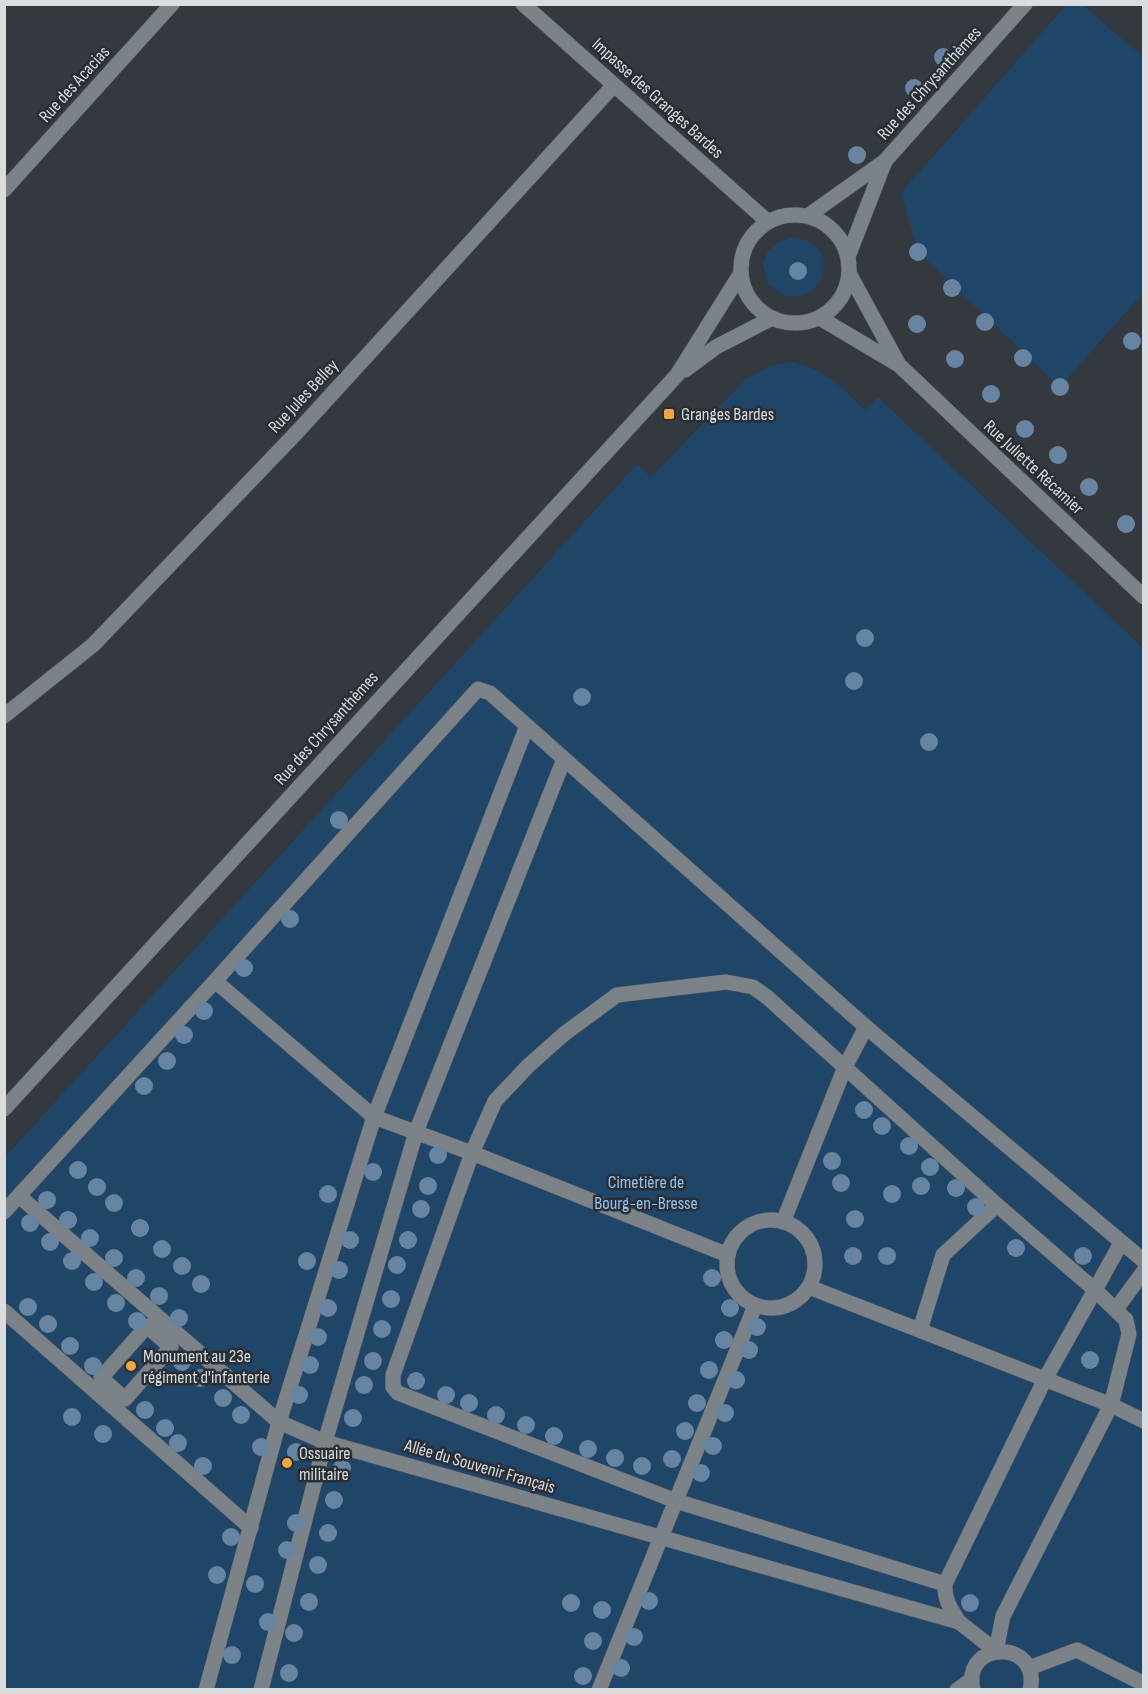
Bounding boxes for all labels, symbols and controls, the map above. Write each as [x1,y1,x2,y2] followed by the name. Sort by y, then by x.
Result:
[873,22,986,144] street label: Rue des Chrysanthèmes
[588,34,728,163] street label: Impasse des Granges Bardes
[35,42,114,127] street label: Rue des Acacias
[264,355,343,438] street label: Rue Jules Belley
[681,404,774,425] place label: Granges Bardes
[662,407,676,421] marker: Granges Bardes
[979,416,1088,519] street label: Rue Juliette Récamier
[270,667,383,789] street label: Rue des Chrysanthèmes
[594,1172,698,1214] park label: Cimetière de Bourg-en-Bresse
[143,1346,270,1388] place label: Monument au 23e régiment d'infanterie
[124,1359,138,1373] marker: Monument au 23e régiment d'infanterie
[401,1435,558,1498] street label: Allée du Souvenir Français
[299,1443,351,1485] place label: Ossuaire militaire
[280,1456,294,1470] marker: Ossuaire militaire

